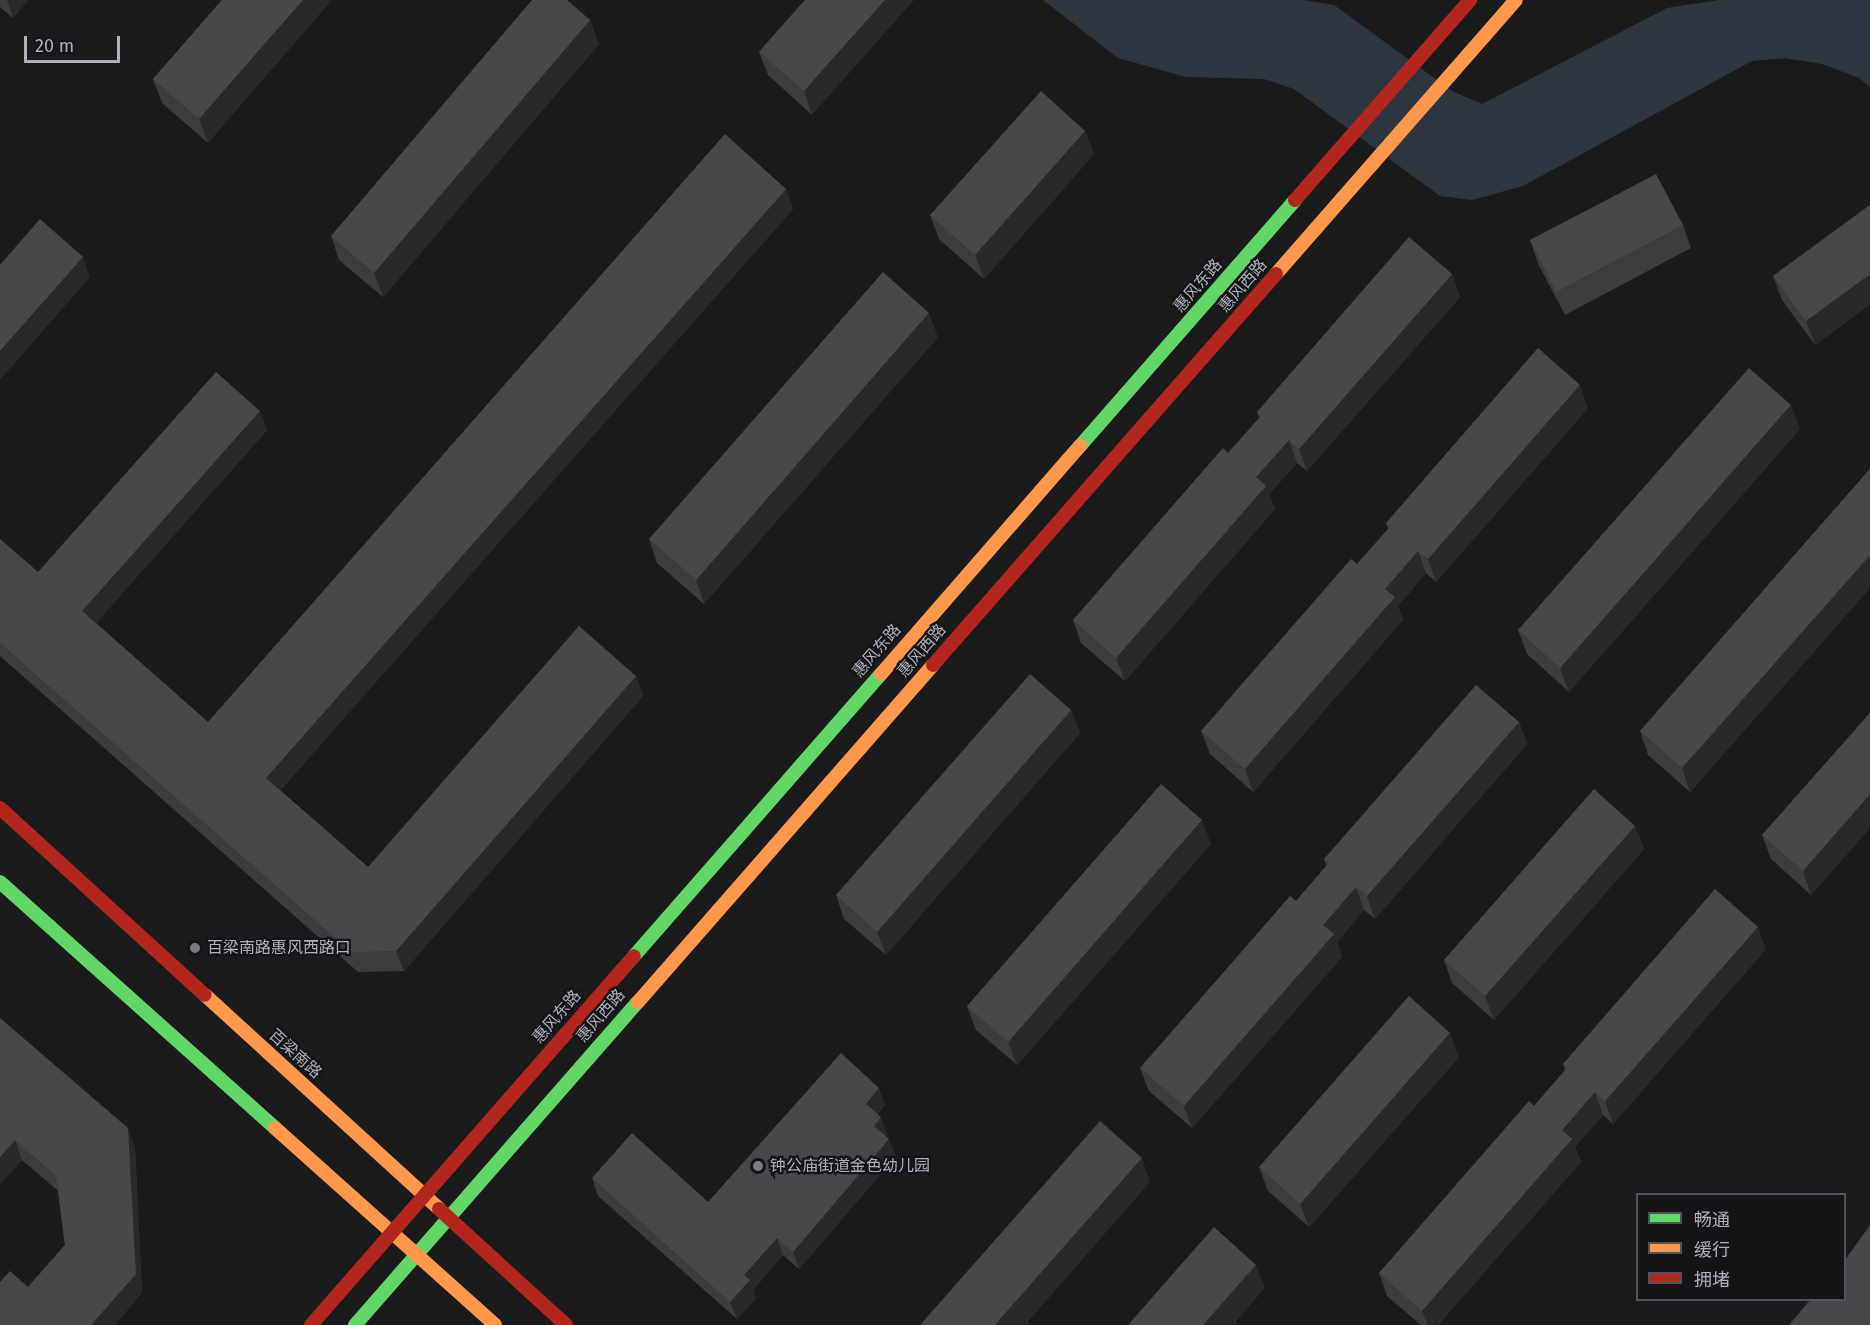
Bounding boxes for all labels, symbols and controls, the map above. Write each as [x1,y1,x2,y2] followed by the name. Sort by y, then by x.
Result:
[27,24,123,62] scale bar
[35,35,74,57] text: 20 m
[1170,256,1226,316] street label: 惠风东路
[1215,256,1271,316] street label: 惠风西路
[849,621,905,681] street label: 惠风东路
[894,621,950,681] street label: 惠风西路
[207,938,351,958] place label: 百梁南路惠风西路口
[188,941,202,955] marker: 百梁南路惠风西路口
[573,986,629,1046] street label: 惠风西路
[529,987,585,1047] street label: 惠风东路
[265,1025,325,1083] street label: 百梁南路
[770,1156,930,1176] place label: 钟公庙街道金色幼儿园
[751,1159,765,1173] marker: 钟公庙街道金色幼儿园
[1636,1193,1846,1301] legend
[1694,1209,1730,1231] text: 畅通
[1694,1239,1730,1261] text: 缓行
[1694,1269,1730,1291] text: 拥堵

